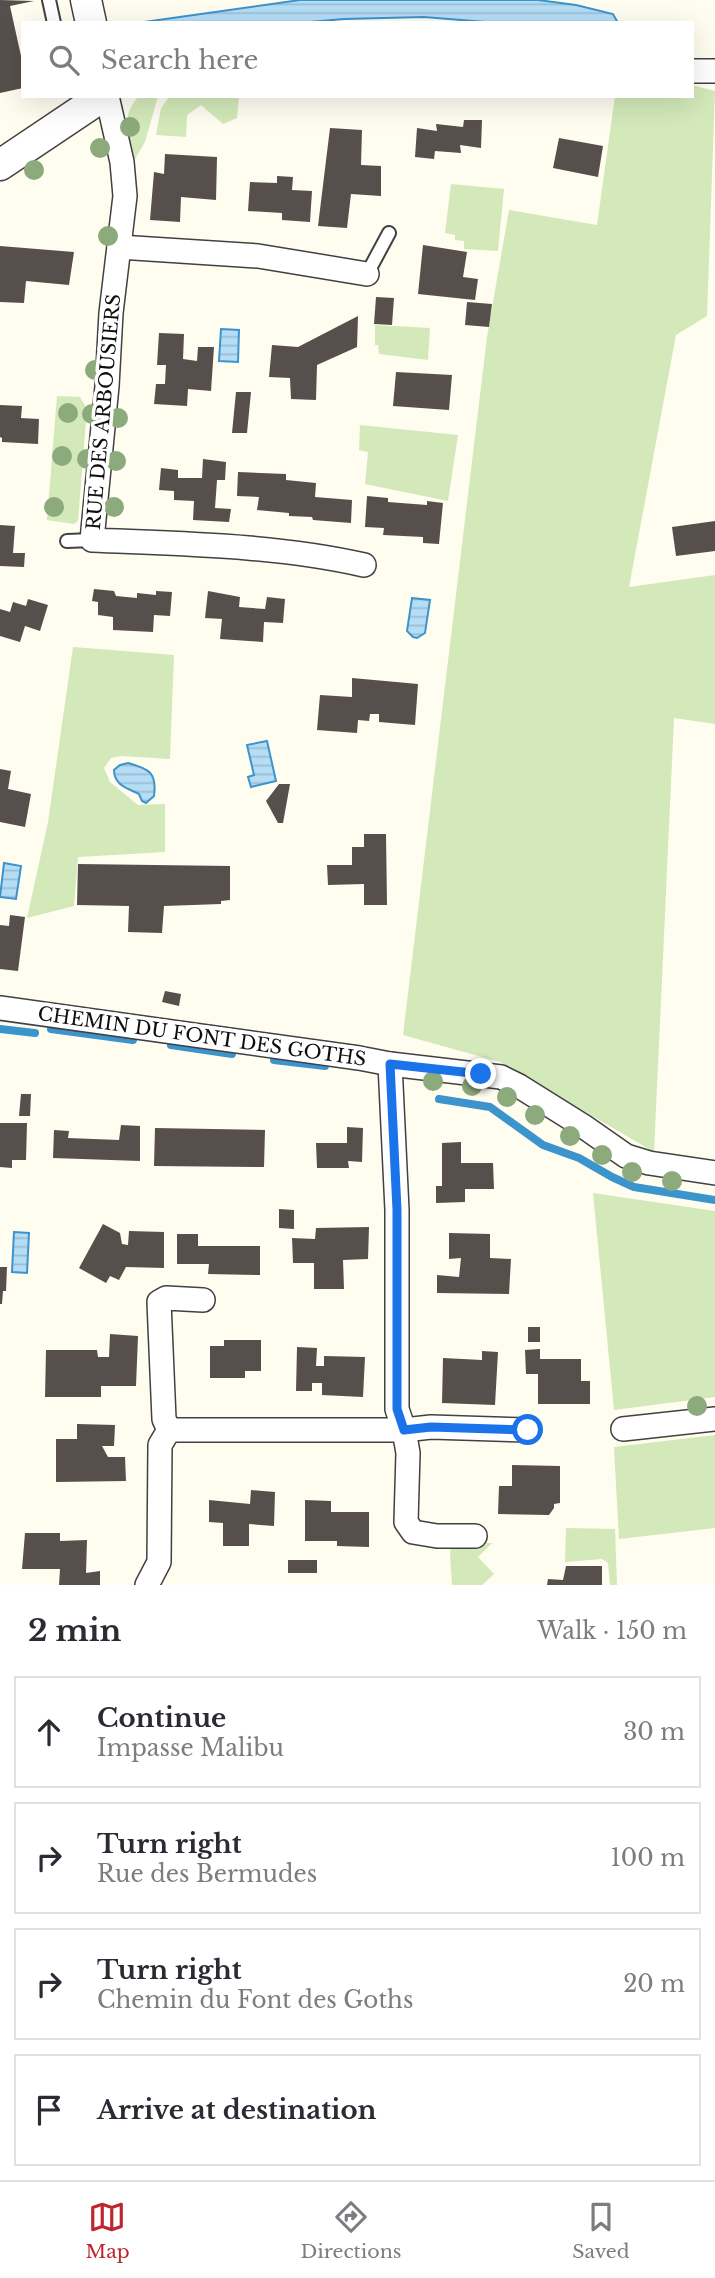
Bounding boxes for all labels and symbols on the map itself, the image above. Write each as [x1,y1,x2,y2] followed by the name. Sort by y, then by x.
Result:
[82,293,125,531] street label: RUE DES ARBOUSIERS
[36,1002,368,1071] street label: CHEMIN DU FONT DES GOTHS
[465,1058,496,1089] route end
[512,1414,543,1445] route start

